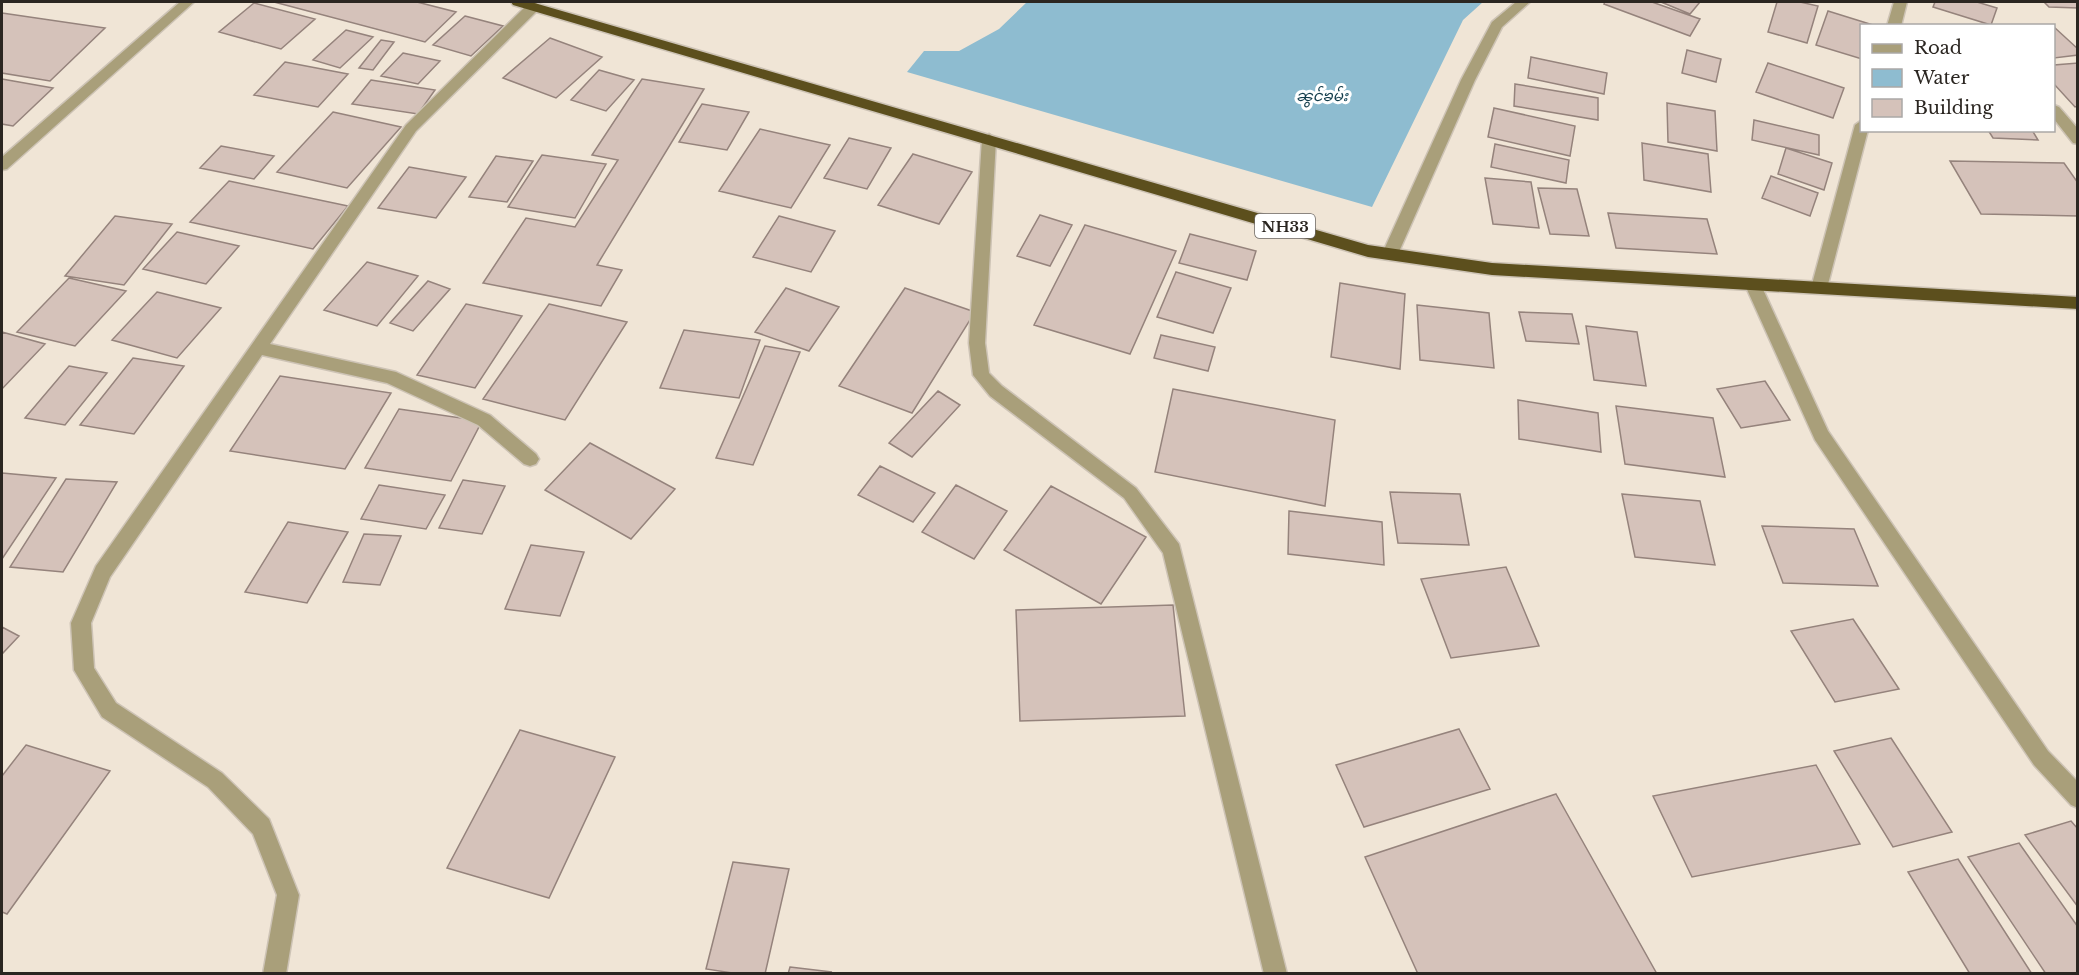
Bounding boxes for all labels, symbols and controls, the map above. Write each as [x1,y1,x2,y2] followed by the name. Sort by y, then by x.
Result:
[1860,24,2055,132] legend
[1914,37,1962,59] text: Road
[1913,67,1970,89] text: Water
[1296,85,1349,108] water label: ၼွင်ၶမ်း
[1914,97,1993,119] text: Building
[1255,214,1315,238] road number: NH33

